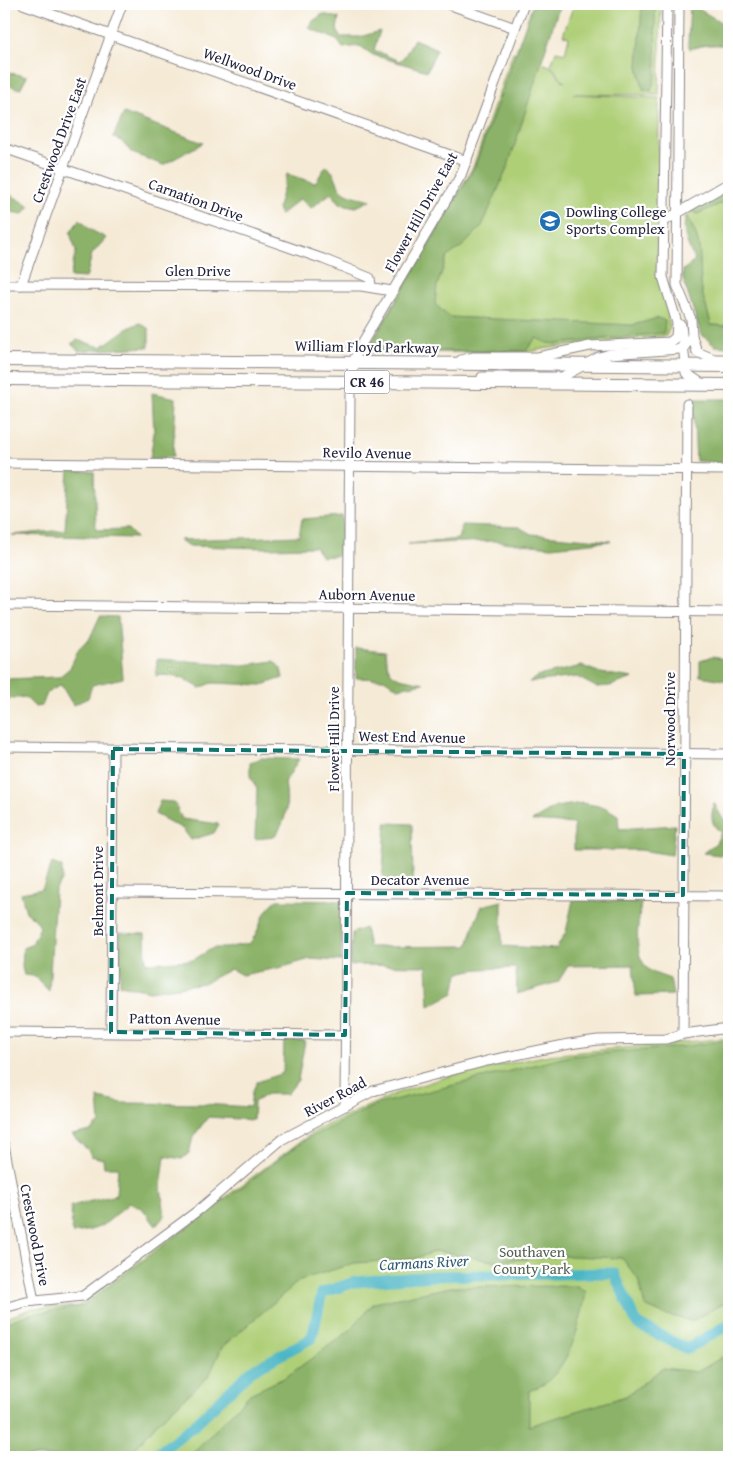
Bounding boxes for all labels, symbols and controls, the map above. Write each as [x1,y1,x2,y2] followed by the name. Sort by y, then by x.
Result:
[200,42,300,95] street label: Wellwood Drive
[26,73,91,206] street label: Crestwood Drive East
[379,147,463,276] street label: Flower Hill Drive East
[146,173,247,226] street label: Carnation Drive
[566,201,667,239] place label: Dowling College Sports Complex
[538,209,562,233] school or university icon: Dowling College Sports Complex
[165,260,231,281] street label: Glen Drive
[295,335,440,358] street label: William Floyd Parkway
[344,371,390,394] road number: CR 46
[323,441,411,464] street label: Revilo Avenue
[319,583,416,606] street label: Auborn Avenue
[659,672,680,766] street label: Norwood Drive
[323,686,344,792] street label: Flower Hill Drive
[358,725,466,748] street label: West End Avenue
[87,846,108,936] street label: Belmont Drive
[371,869,469,890] street label: Decator Avenue
[129,1007,221,1030] street label: Patton Avenue
[300,1071,370,1122] street label: River Road
[15,1182,56,1288] street label: Crestwood Drive
[493,1241,571,1279] park label: Southaven County Park
[379,1248,470,1276] water label: Carmans River

